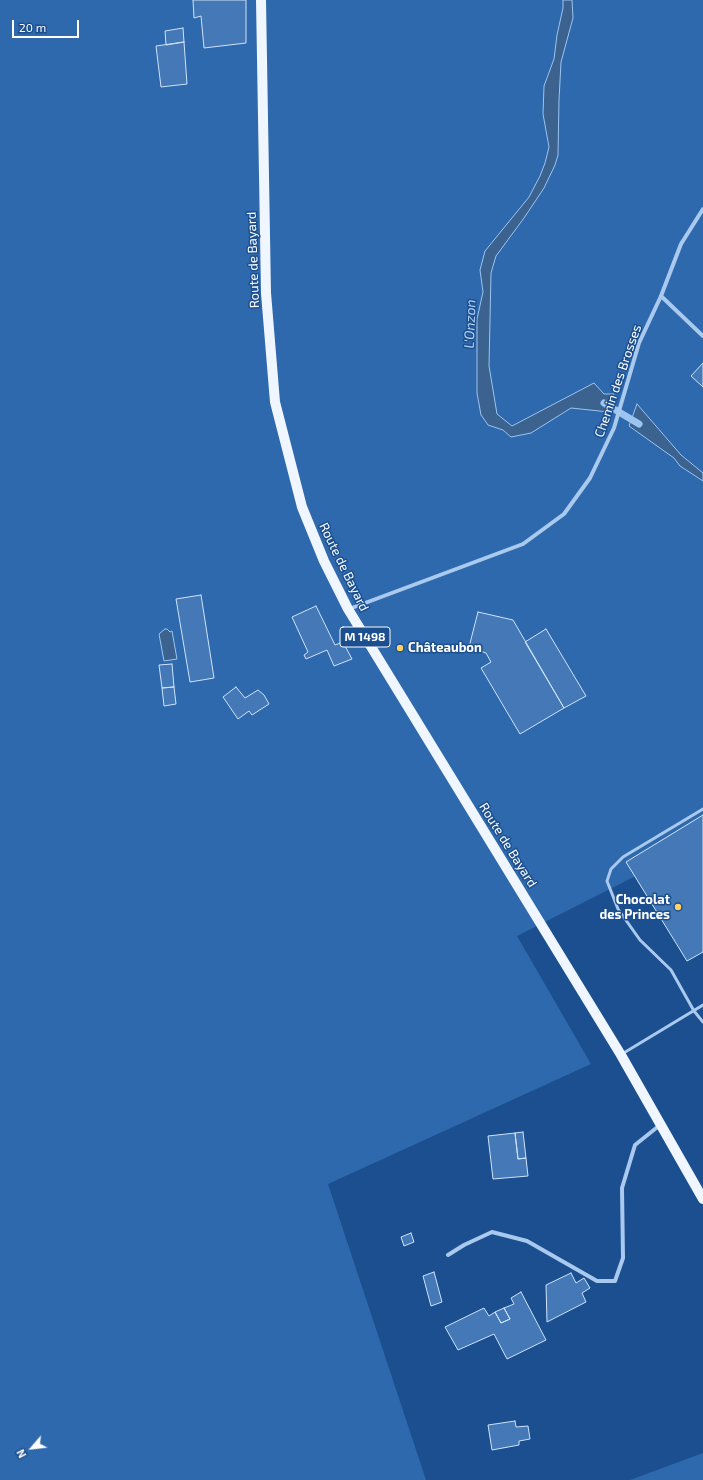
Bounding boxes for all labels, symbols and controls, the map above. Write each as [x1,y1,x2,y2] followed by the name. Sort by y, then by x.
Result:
[14,12,81,38] scale bar
[19,20,46,34] text: 20 m
[244,211,262,309] street label: Route de Bayard
[461,299,479,349] water label: L'Onzon
[591,323,645,439] street label: Chemin des Brosses
[316,520,372,614] street label: Route de Bayard
[340,627,390,647] road number: M 1498
[408,640,482,656] place label: Châteaubon
[395,643,405,653] marker: Châteaubon
[476,800,540,890] street label: Route de Bayard
[599,892,670,923] place label: Chocolat des Princes
[673,902,683,912] marker: Chocolat des Princes
[12,1428,52,1468] north arrow
[13,1447,29,1460] text: N

